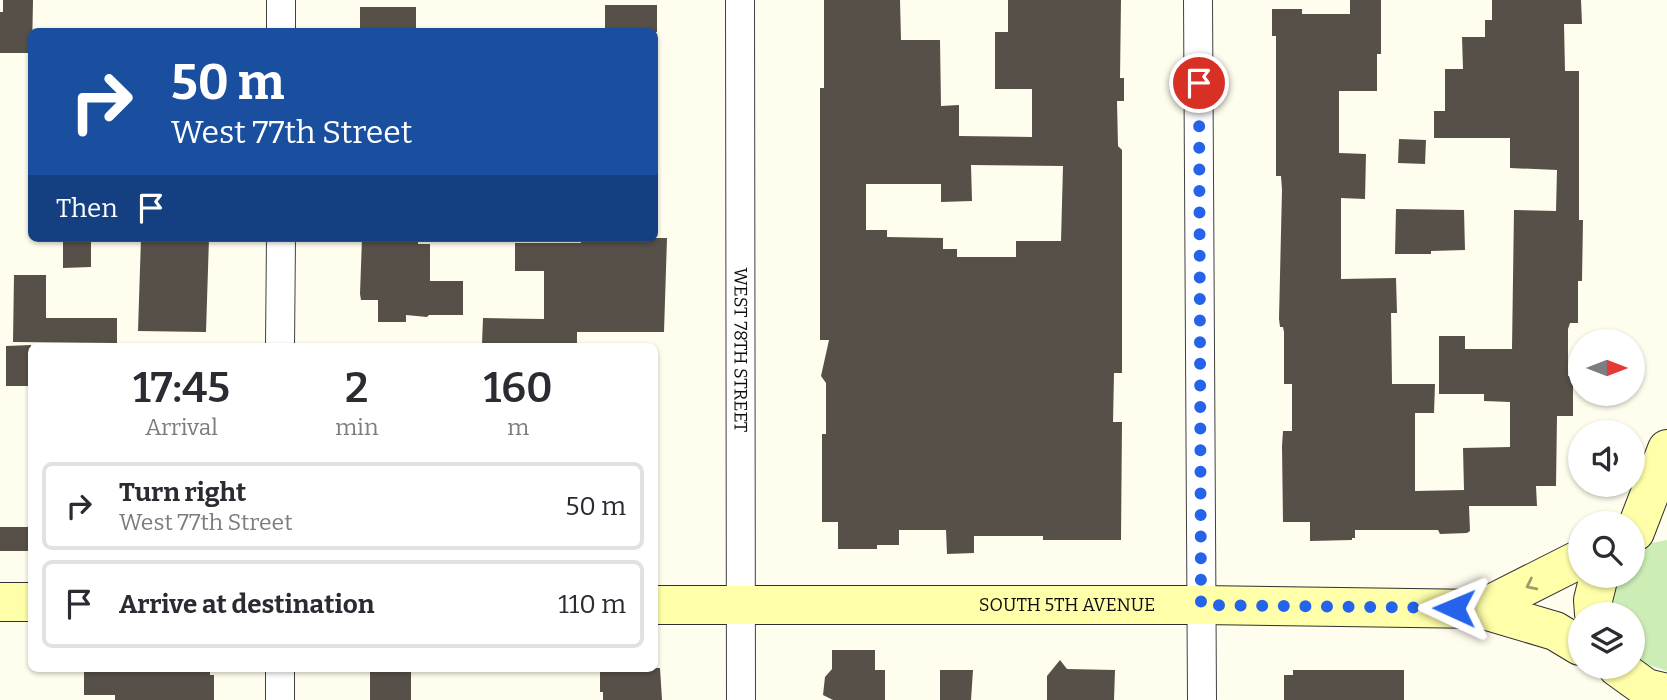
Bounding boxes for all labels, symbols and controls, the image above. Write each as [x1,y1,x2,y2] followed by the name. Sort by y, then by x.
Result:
[171,53,284,112] text: 50 m
[1169,53,1229,113] pin
[56,56,147,147] icon: right
[1180,64,1218,102] icon: arrive
[171,113,412,151] text: West 77th Street
[132,189,170,227] icon: arrive
[56,193,118,224] text: Then
[729,268,752,433] street label: WEST 78TH STREET
[1568,329,1645,406] north arrow
[1568,329,1645,679] map controls
[133,363,230,413] text: 17:45
[345,363,369,413] text: 2
[484,363,553,413] text: 160
[145,413,218,441] text: Arrival
[335,413,379,441] text: min
[507,413,529,441] text: m
[1568,420,1645,497] button: sound
[119,477,246,508] text: Turn right
[60,487,98,525] icon: right
[565,491,626,522] text: 50 m
[119,508,292,536] text: West 77th Street
[1568,511,1645,588] button: search
[1417,571,1491,645] position arrow
[1526,576,1538,590] one-way arrow
[60,585,98,623] icon: arrive
[119,589,374,620] text: Arrive at destination
[558,589,626,620] text: 110 m
[979,594,1155,616] street label: SOUTH 5TH AVENUE
[1568,602,1645,679] button: layers

